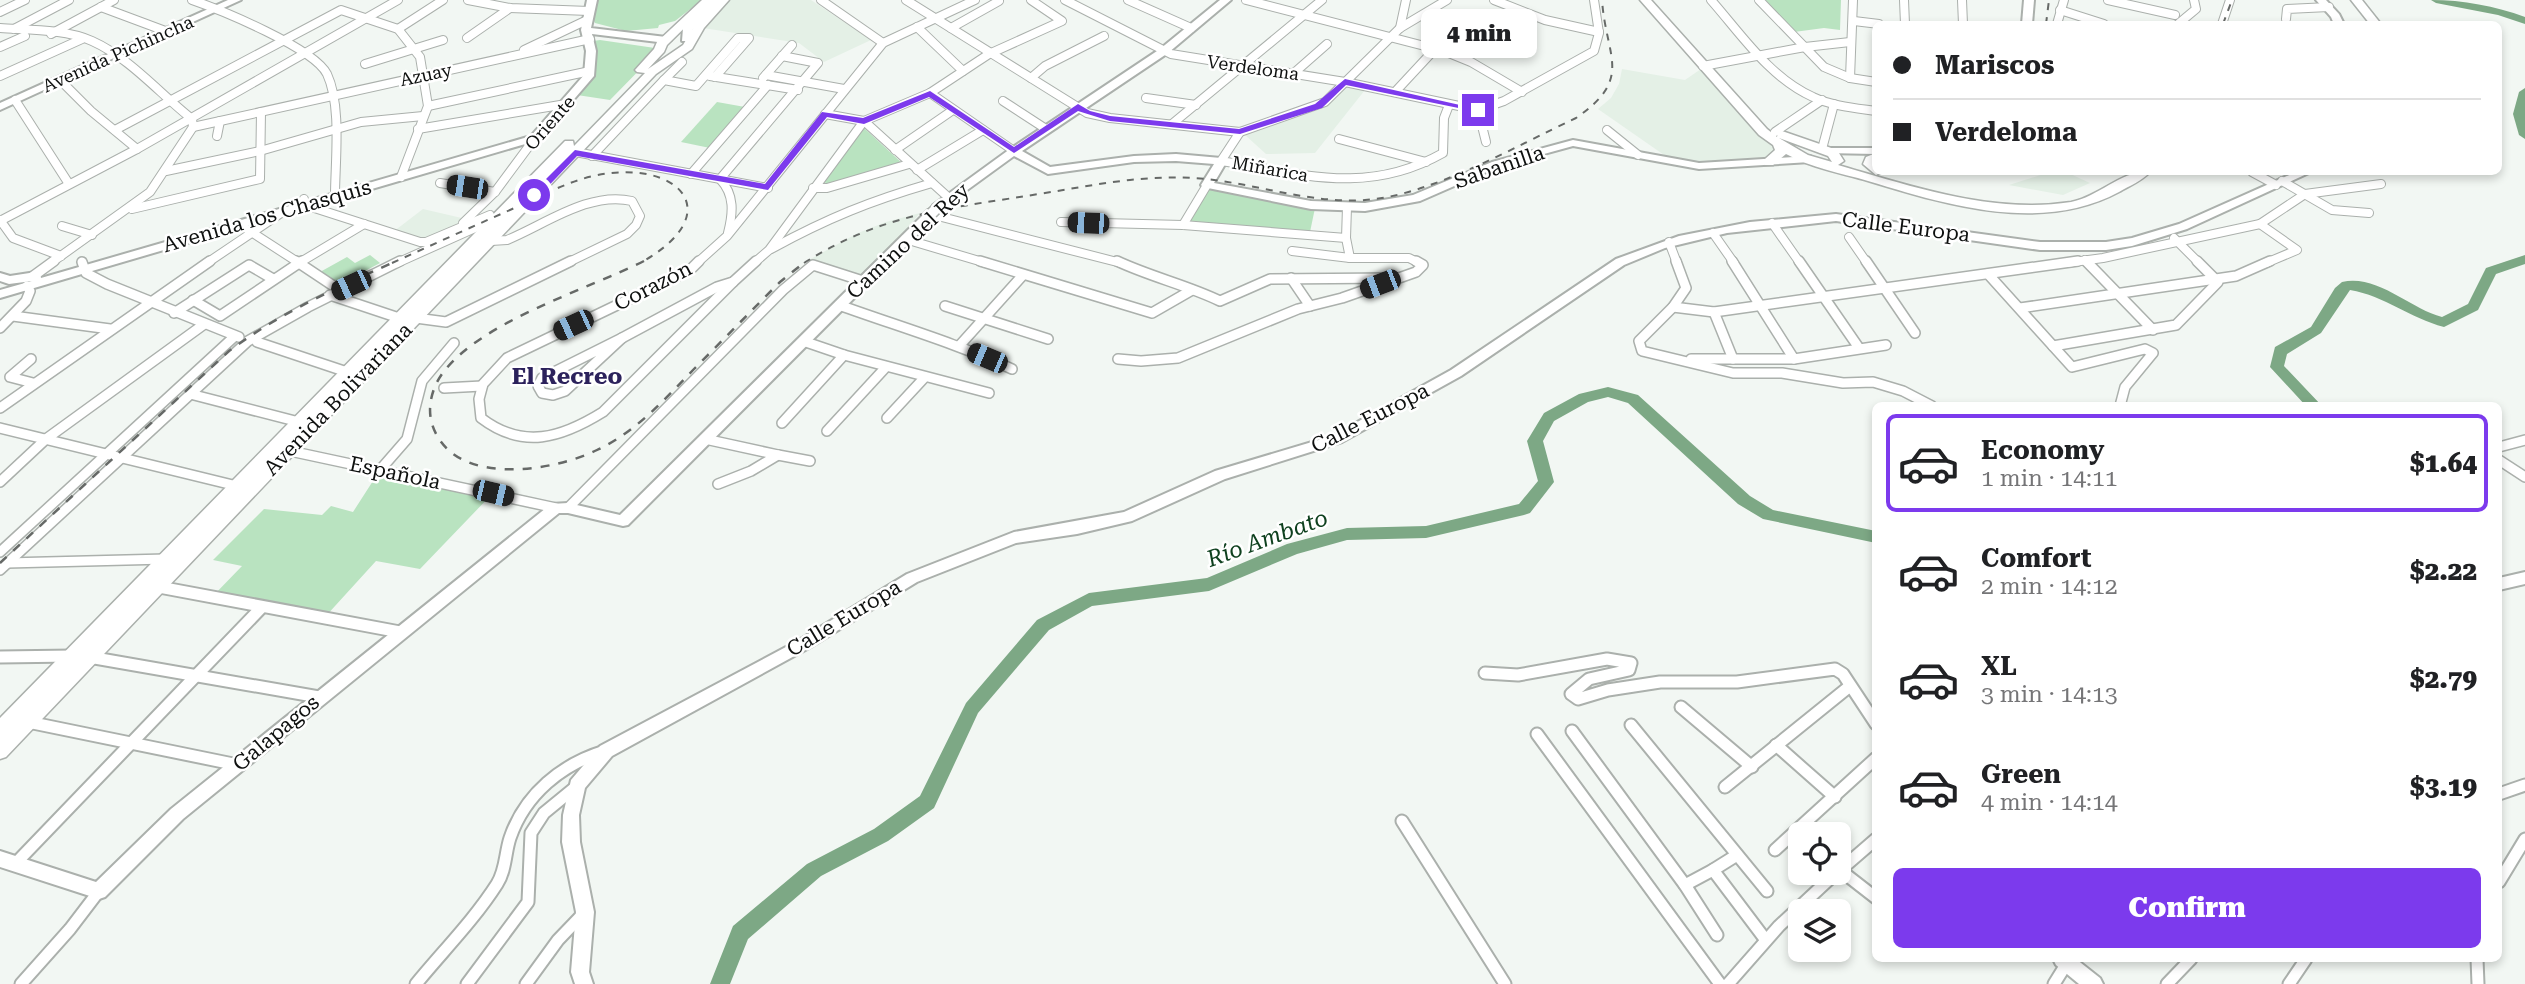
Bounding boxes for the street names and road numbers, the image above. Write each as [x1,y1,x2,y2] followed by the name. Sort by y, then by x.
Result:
[39,11,197,96] street label: Avenida Pichincha
[1206,51,1301,84] street label: Verdeloma
[398,59,454,90] street label: Azuay
[520,91,579,154] street label: Oriente
[1451,140,1548,194] street label: Sabanilla
[1230,151,1310,186] street label: Miñarica
[160,175,374,257] street label: Avenida los Chasquis
[842,178,975,304] street label: Camino del Rey
[1841,207,1972,247] street label: Calle Europa
[610,256,696,316] street label: Corazón
[259,317,417,480] street label: Avenida Bolivariana
[1307,378,1433,458] street label: Calle Europa
[347,452,443,495] street label: Española
[783,574,906,661] street label: Calle Europa
[228,690,324,776] street label: Galapagos

